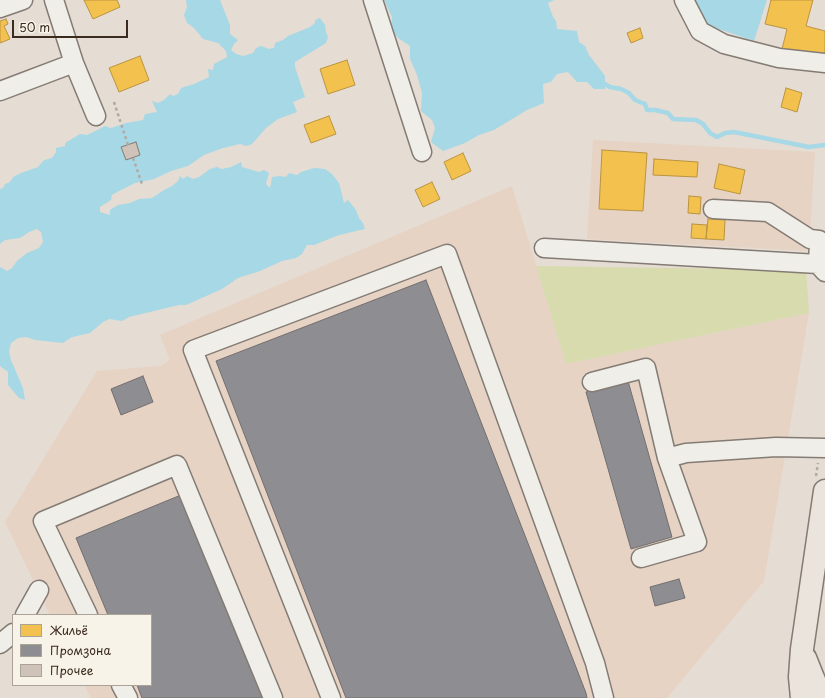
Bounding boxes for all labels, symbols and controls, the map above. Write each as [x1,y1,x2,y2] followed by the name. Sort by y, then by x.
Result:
[14,12,130,38] scale bar
[19,18,50,36] text: 50 m
[12,614,152,686] legend
[50,621,88,639] text: Жильё
[50,641,111,659] text: Промзона
[50,661,93,679] text: Прочее

